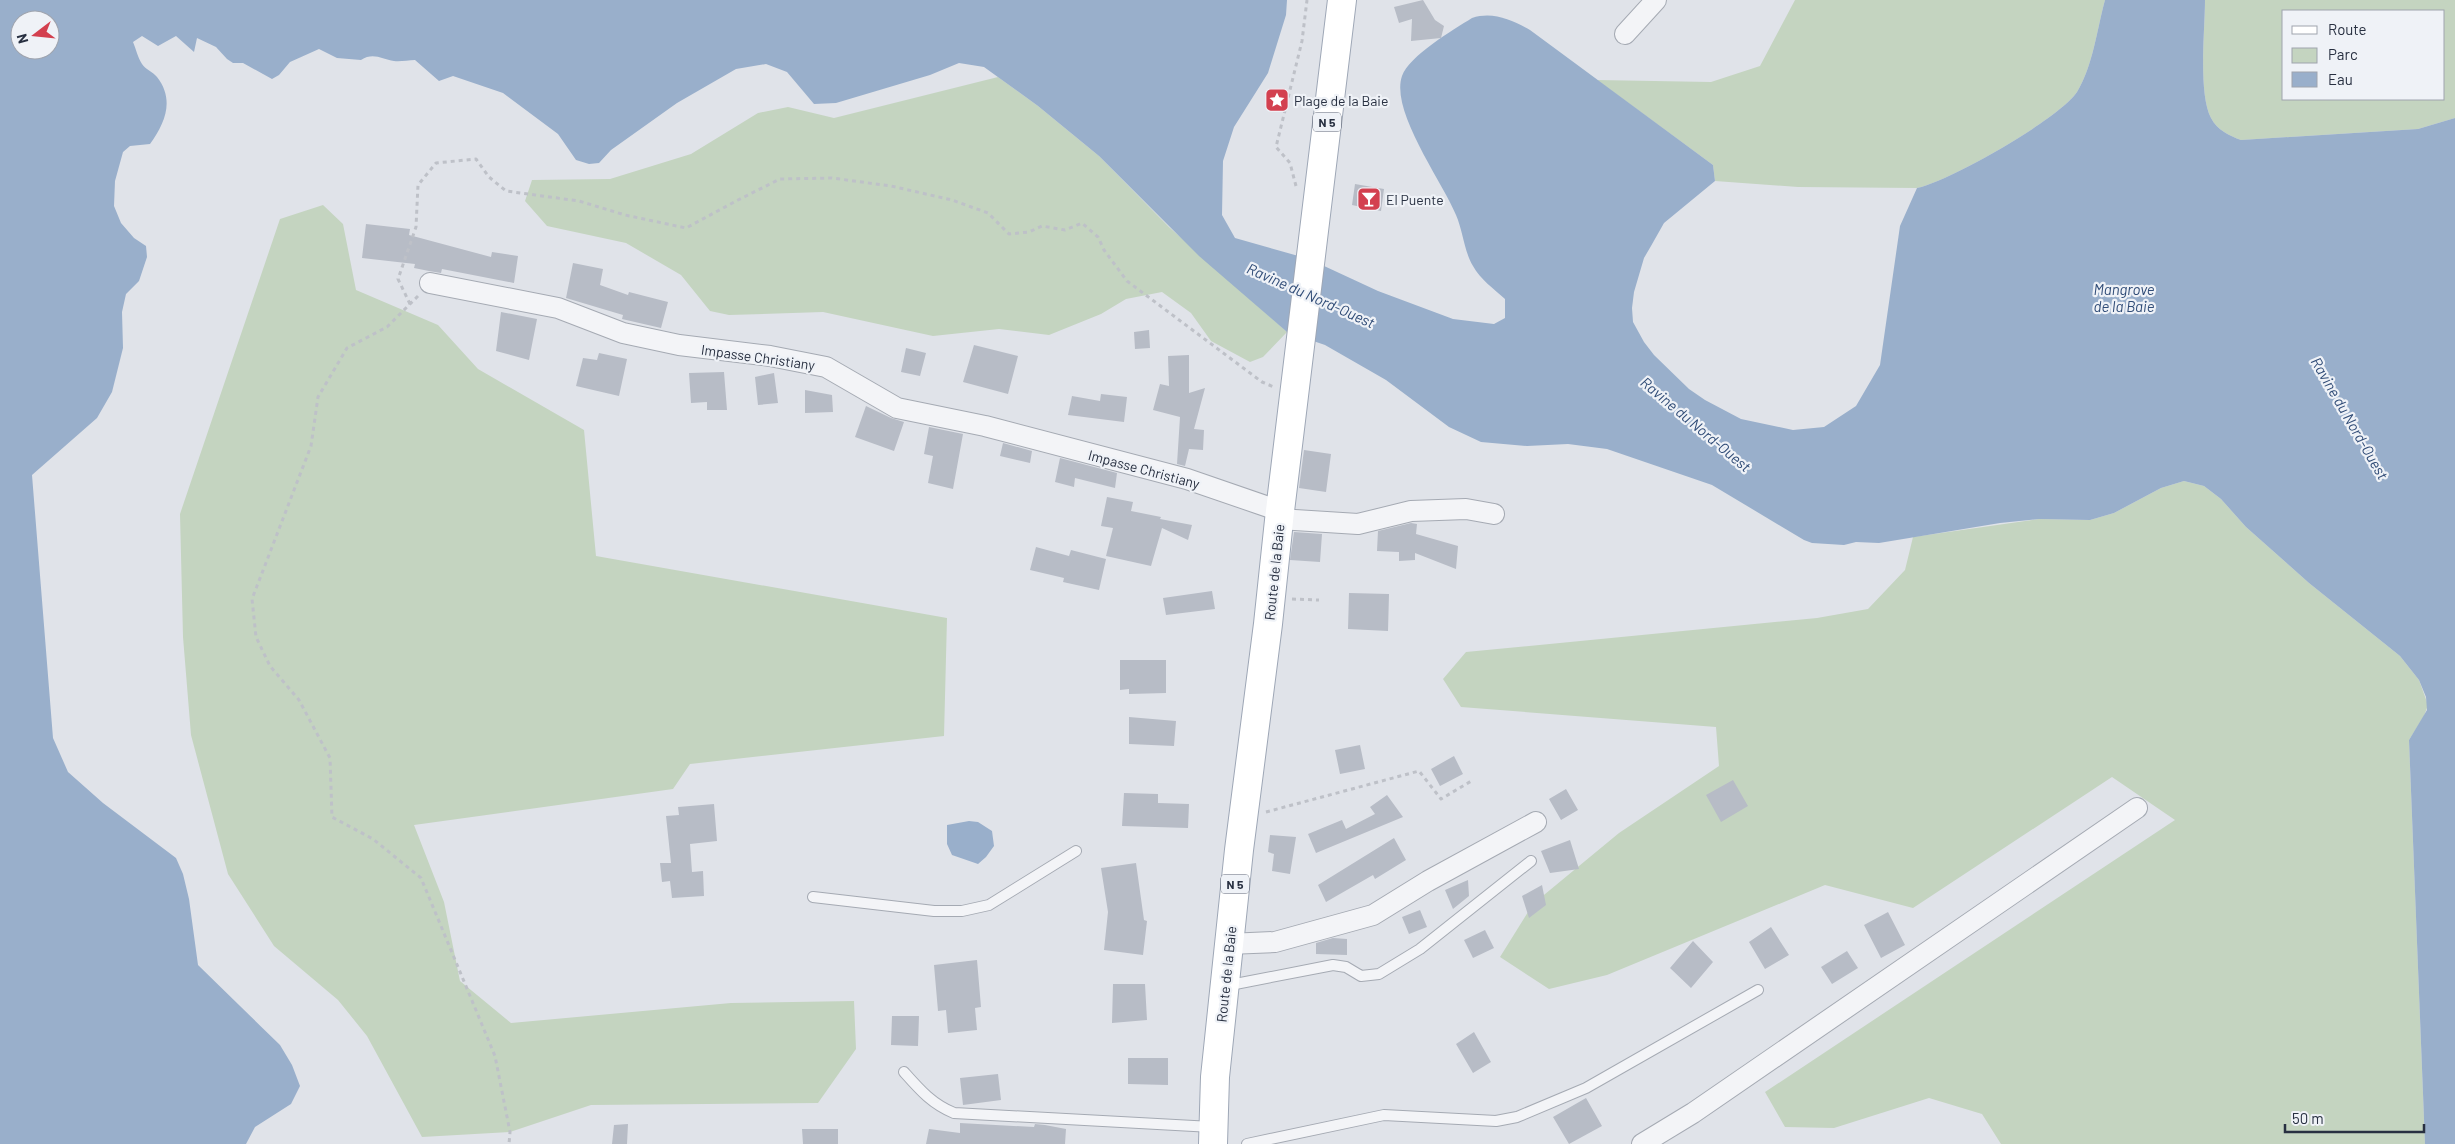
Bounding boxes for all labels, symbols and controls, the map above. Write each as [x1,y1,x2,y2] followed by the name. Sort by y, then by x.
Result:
[10,10,60,60] north arrow
[2282,10,2445,100] legend
[2328,20,2367,38] text: Route
[13,32,31,46] text: N
[2328,45,2358,63] text: Parc
[2328,70,2353,88] text: Eau
[1264,87,1290,113] place icon: Plage de la Baie
[1294,92,1388,109] place label: Plage de la Baie
[1313,112,1341,132] road number: N 5
[1356,186,1382,212] bar icon: El Puente
[1386,191,1444,208] place label: El Puente
[1244,259,1378,332] water label: Ravine du Nord-Ouest
[2093,280,2155,315] water label: Mangrove de la Baie
[700,341,817,373] street label: Impasse Christiany
[2308,354,2393,483] water label: Ravine du Nord-Ouest
[1637,373,1755,476] water label: Ravine du Nord-Ouest
[1086,446,1202,492] street label: Impasse Christiany
[1260,523,1288,621] street label: Route de la Baie
[1221,874,1249,894] road number: N 5
[1212,925,1240,1023] street label: Route de la Baie
[2285,1102,2424,1134] scale bar
[2292,1109,2324,1127] text: 50 m

